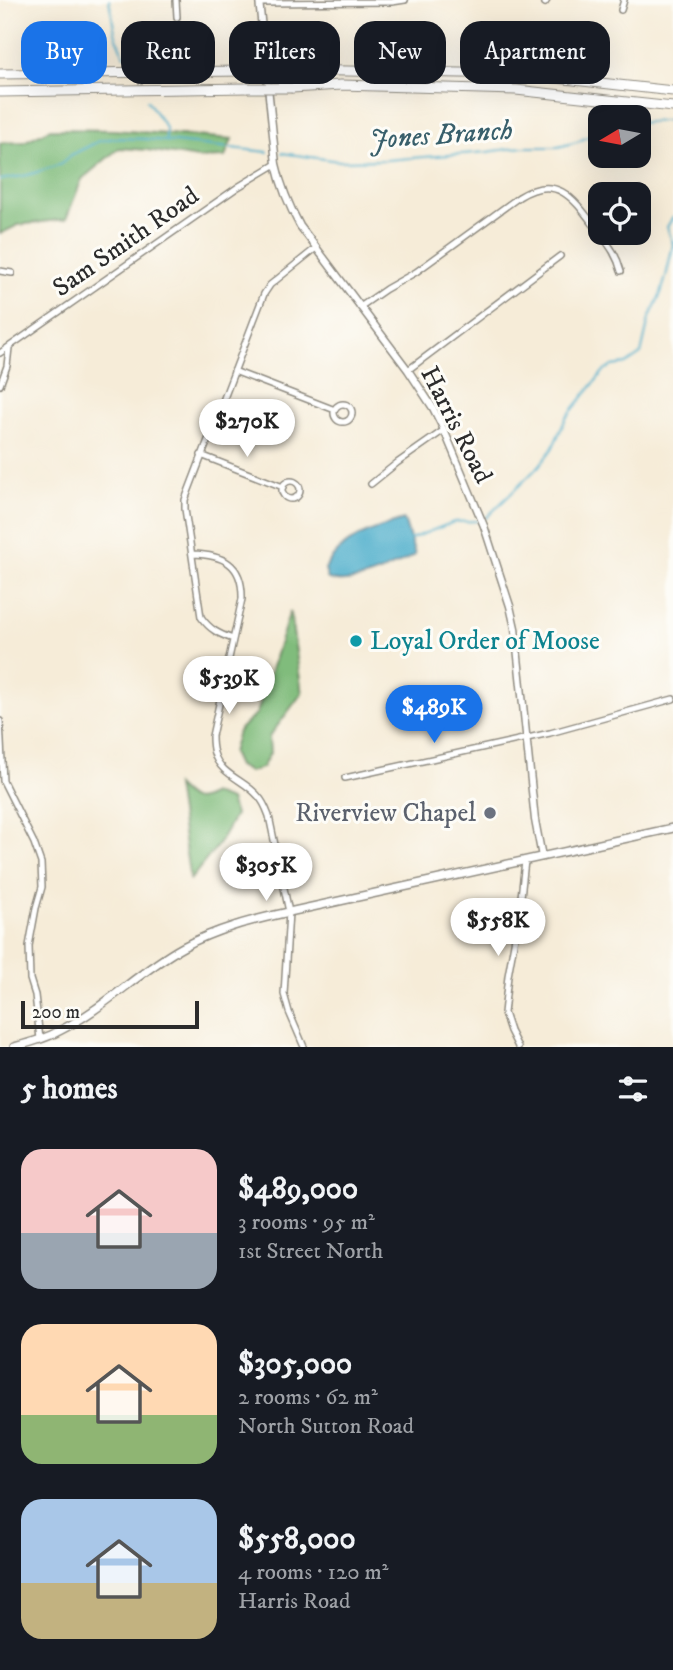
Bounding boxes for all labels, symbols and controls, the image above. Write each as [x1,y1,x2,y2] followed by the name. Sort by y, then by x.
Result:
[21,21,107,84] chip: Buy
[121,21,215,84] chip: Rent
[229,21,340,84] chip: Filters
[354,21,446,84] chip: New
[460,21,610,84] chip: Apartment
[588,105,651,168] north arrow
[588,105,651,245] map controls
[368,113,514,157] water label: Jones Branch
[47,179,205,305] street label: Sam Smith Road
[588,182,651,245] button: locate
[412,361,500,489] street label: Harris Road
[198,400,296,459] pin: $270K
[215,407,279,436] text: $270K
[370,625,600,658] place label: Loyal Order of Moose
[348,633,364,649] marker: Loyal Order of Moose
[180,656,278,716] pin: $539K
[199,664,259,693] text: $539K
[385,686,483,745] pin: $489K
[402,693,466,722] text: $489K
[295,797,476,830] place label: Riverview Chapel
[482,805,498,821] marker: Riverview Chapel
[217,844,315,903] pin: $305K
[235,851,297,880] text: $305K
[449,898,547,958] pin: $558K
[466,906,530,935] text: $558K
[21,998,200,1030] scale bar
[32,1001,80,1024] text: 200 m
[614,1070,652,1108] icon: filters
[21,1071,117,1108] text: 5 homes
[238,1171,358,1208] text: $489,000
[77,1177,161,1261] icon: home
[238,1208,375,1237] text: 3 rooms · 95 m²
[238,1237,383,1266] text: 1st Street North
[238,1346,352,1383] text: $305,000
[77,1352,161,1436] icon: home
[238,1383,378,1412] text: 2 rooms · 62 m²
[238,1412,414,1441] text: North Sutton Road
[238,1521,356,1558] text: $558,000
[77,1527,161,1611] icon: home
[238,1558,389,1587] text: 4 rooms · 120 m²
[238,1587,350,1616] text: Harris Road

